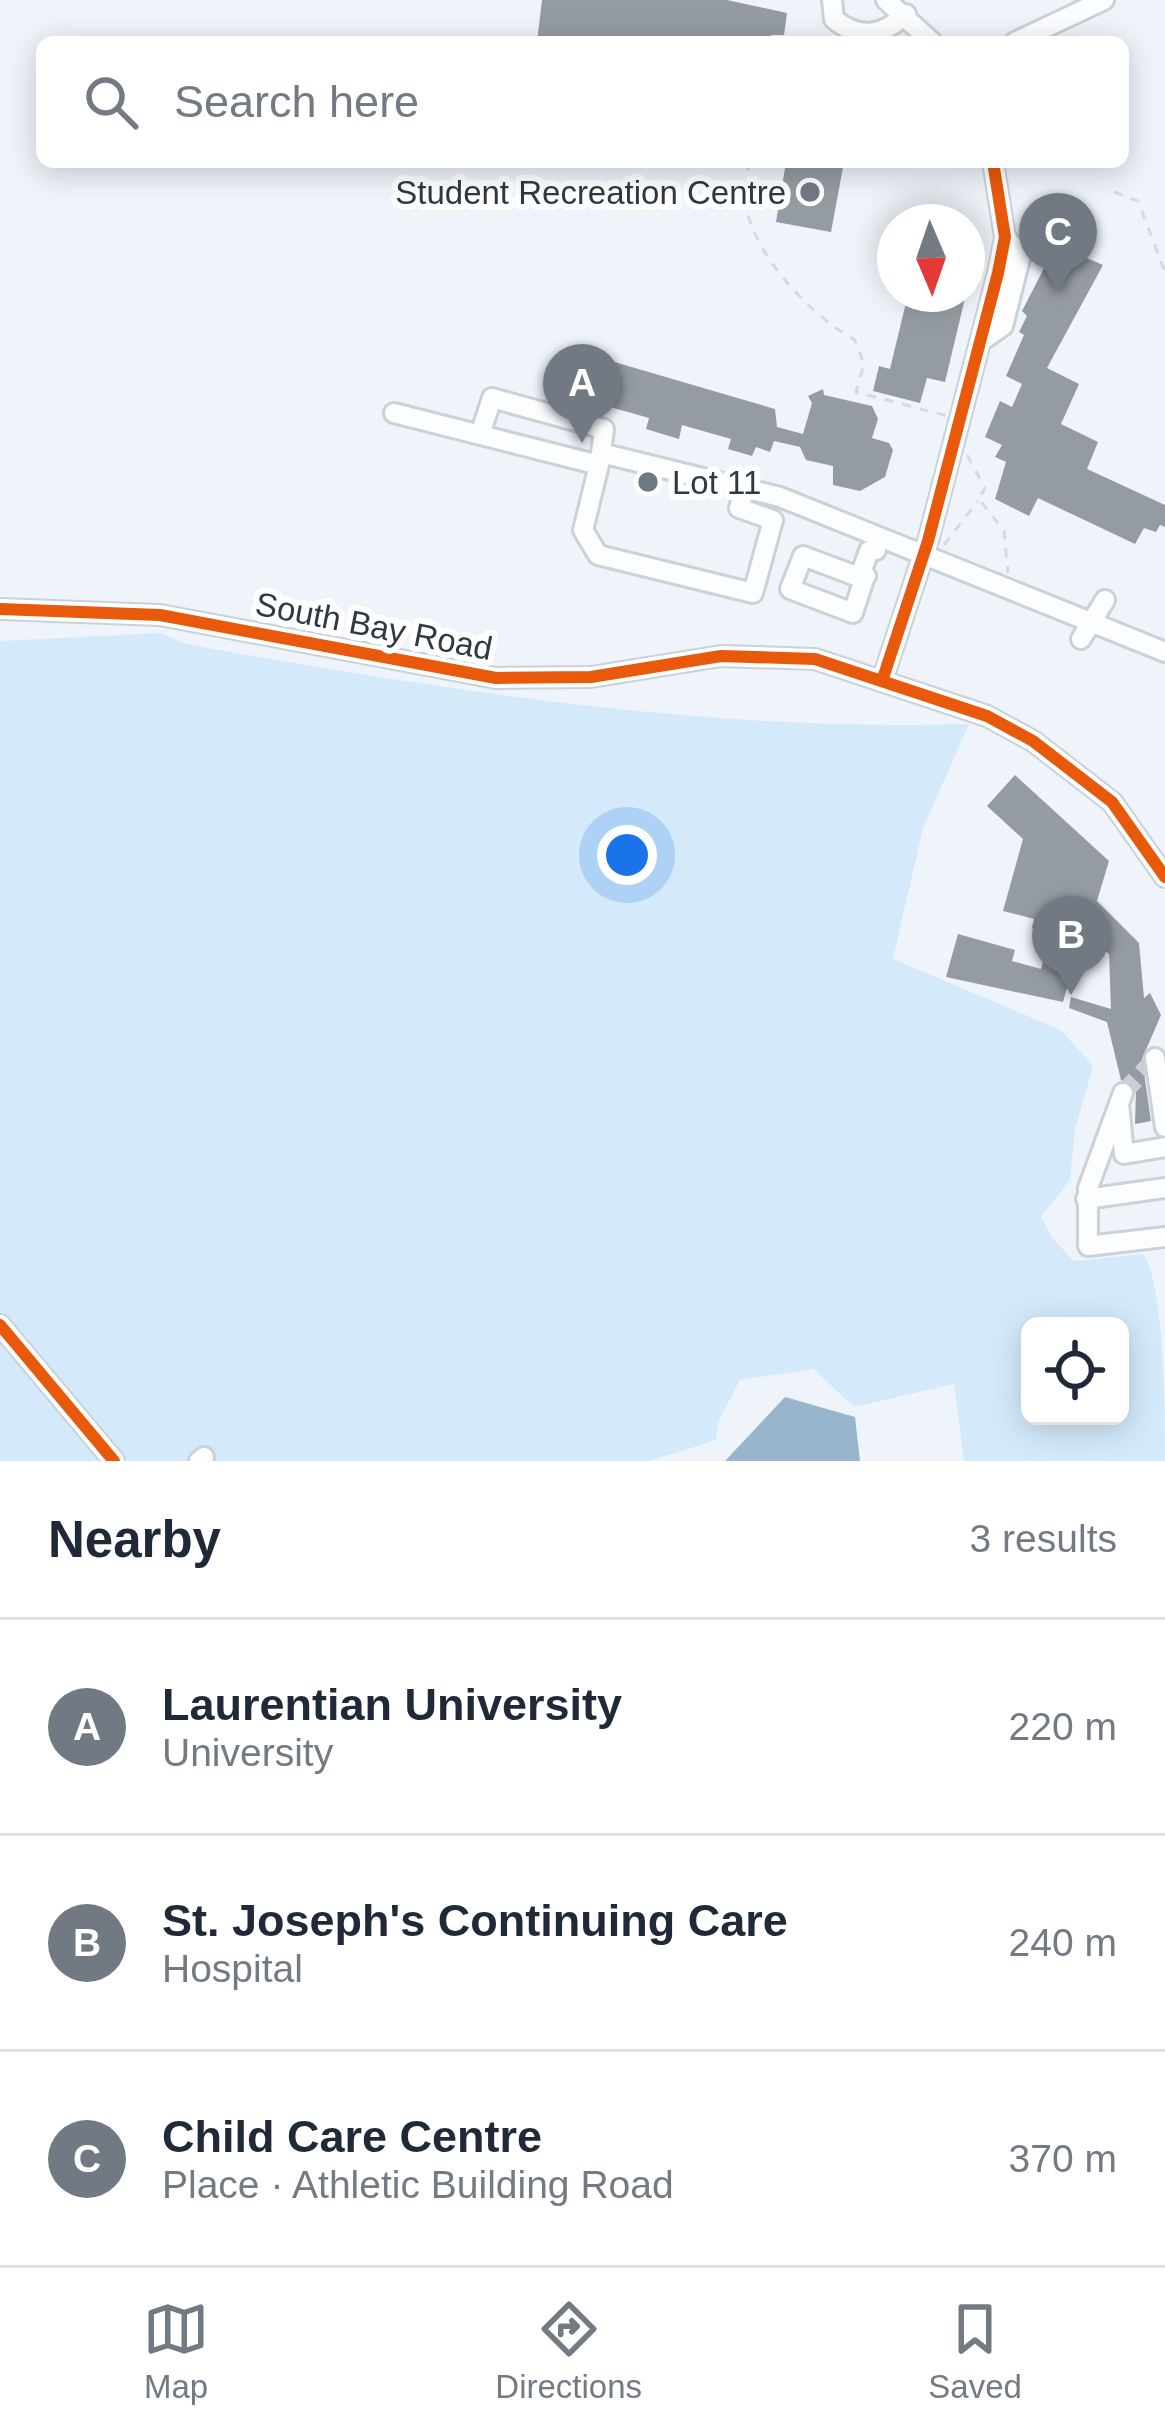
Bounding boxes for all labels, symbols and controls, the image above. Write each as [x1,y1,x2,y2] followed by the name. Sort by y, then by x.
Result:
[36,36,1129,168] search box
[78,69,144,135] icon: search
[174,76,419,127] text: Search here
[395,174,786,211] place label: Student Recreation Centre
[797,179,823,205] marker: Student Recreation Centre
[1019,193,1097,292] pin: C
[877,204,985,312] north arrow
[543,344,621,443] pin: A
[672,464,761,501] place label: Lot 11
[635,469,661,495] marker: Lot 11
[253,585,495,667] street label: South Bay Road
[597,825,657,885] your location
[1032,896,1110,995] pin: B
[1021,1317,1129,1425] map controls
[1021,1317,1129,1425] button: locate
[48,1511,221,1568] text: Nearby
[970,1517,1117,1560] text: 3 results
[162,1679,622,1730] text: Laurentian University
[73,1705,101,1748] text: A
[1009,1705,1117,1748] text: 220 m
[162,1731,333,1774] text: University
[162,1895,788,1946] text: St. Joseph's Continuing Care
[73,1921,101,1964] text: B
[1009,1921,1117,1964] text: 240 m
[162,1947,303,1990] text: Hospital
[162,2111,542,2162] text: Child Care Centre
[73,2137,101,2180] text: C
[1009,2137,1117,2180] text: 370 m
[162,2163,674,2206] text: Place · Athletic Building Road
[143,2296,209,2406] tab: Map
[495,2296,642,2406] tab: Directions
[928,2296,1022,2406] tab: Saved

